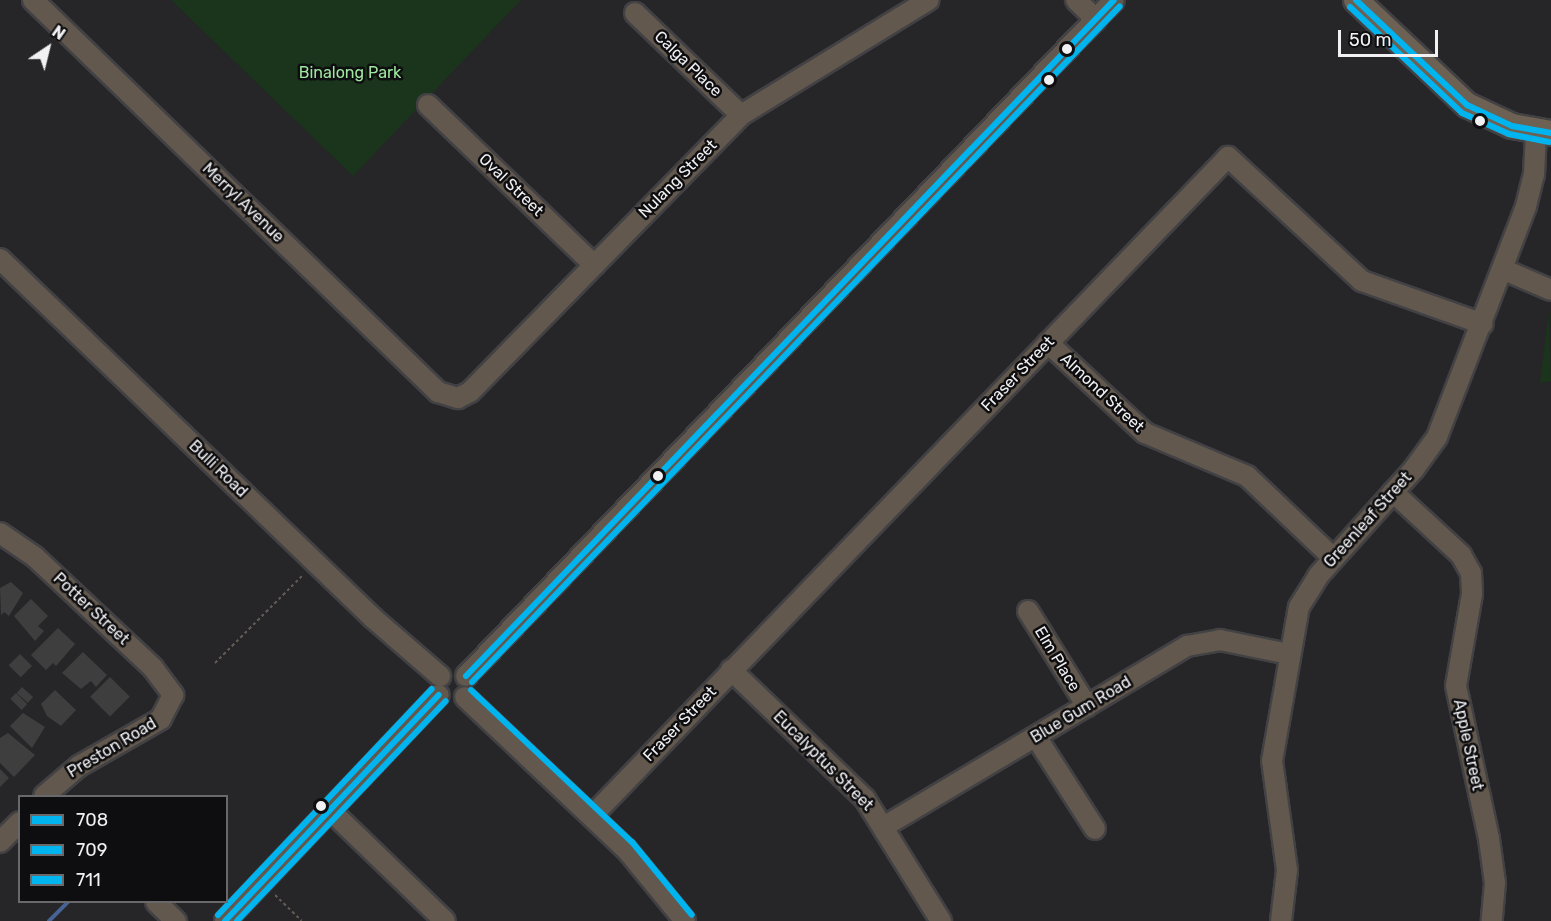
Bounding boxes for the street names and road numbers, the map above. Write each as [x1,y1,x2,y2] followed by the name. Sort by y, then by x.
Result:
[650,27,726,101] street label: Calga Place
[635,136,721,222] street label: Nulang Street
[475,150,547,220] street label: Oval Street
[198,159,288,247] street label: Merryl Avenue
[977,332,1059,416] street label: Fraser Street
[1056,349,1148,437] street label: Almond Street
[185,436,251,502] street label: Bulli Road
[1320,468,1416,572] street label: Greenleaf Street
[49,569,133,649] street label: Potter Street
[1030,623,1084,695] street label: Elm Place
[1027,672,1135,748] street label: Blue Gum Road
[639,682,721,766] street label: Fraser Street
[1449,698,1487,792] street label: Apple Street
[769,707,877,815] street label: Eucalyptus Street
[64,714,160,782] street label: Preston Road

